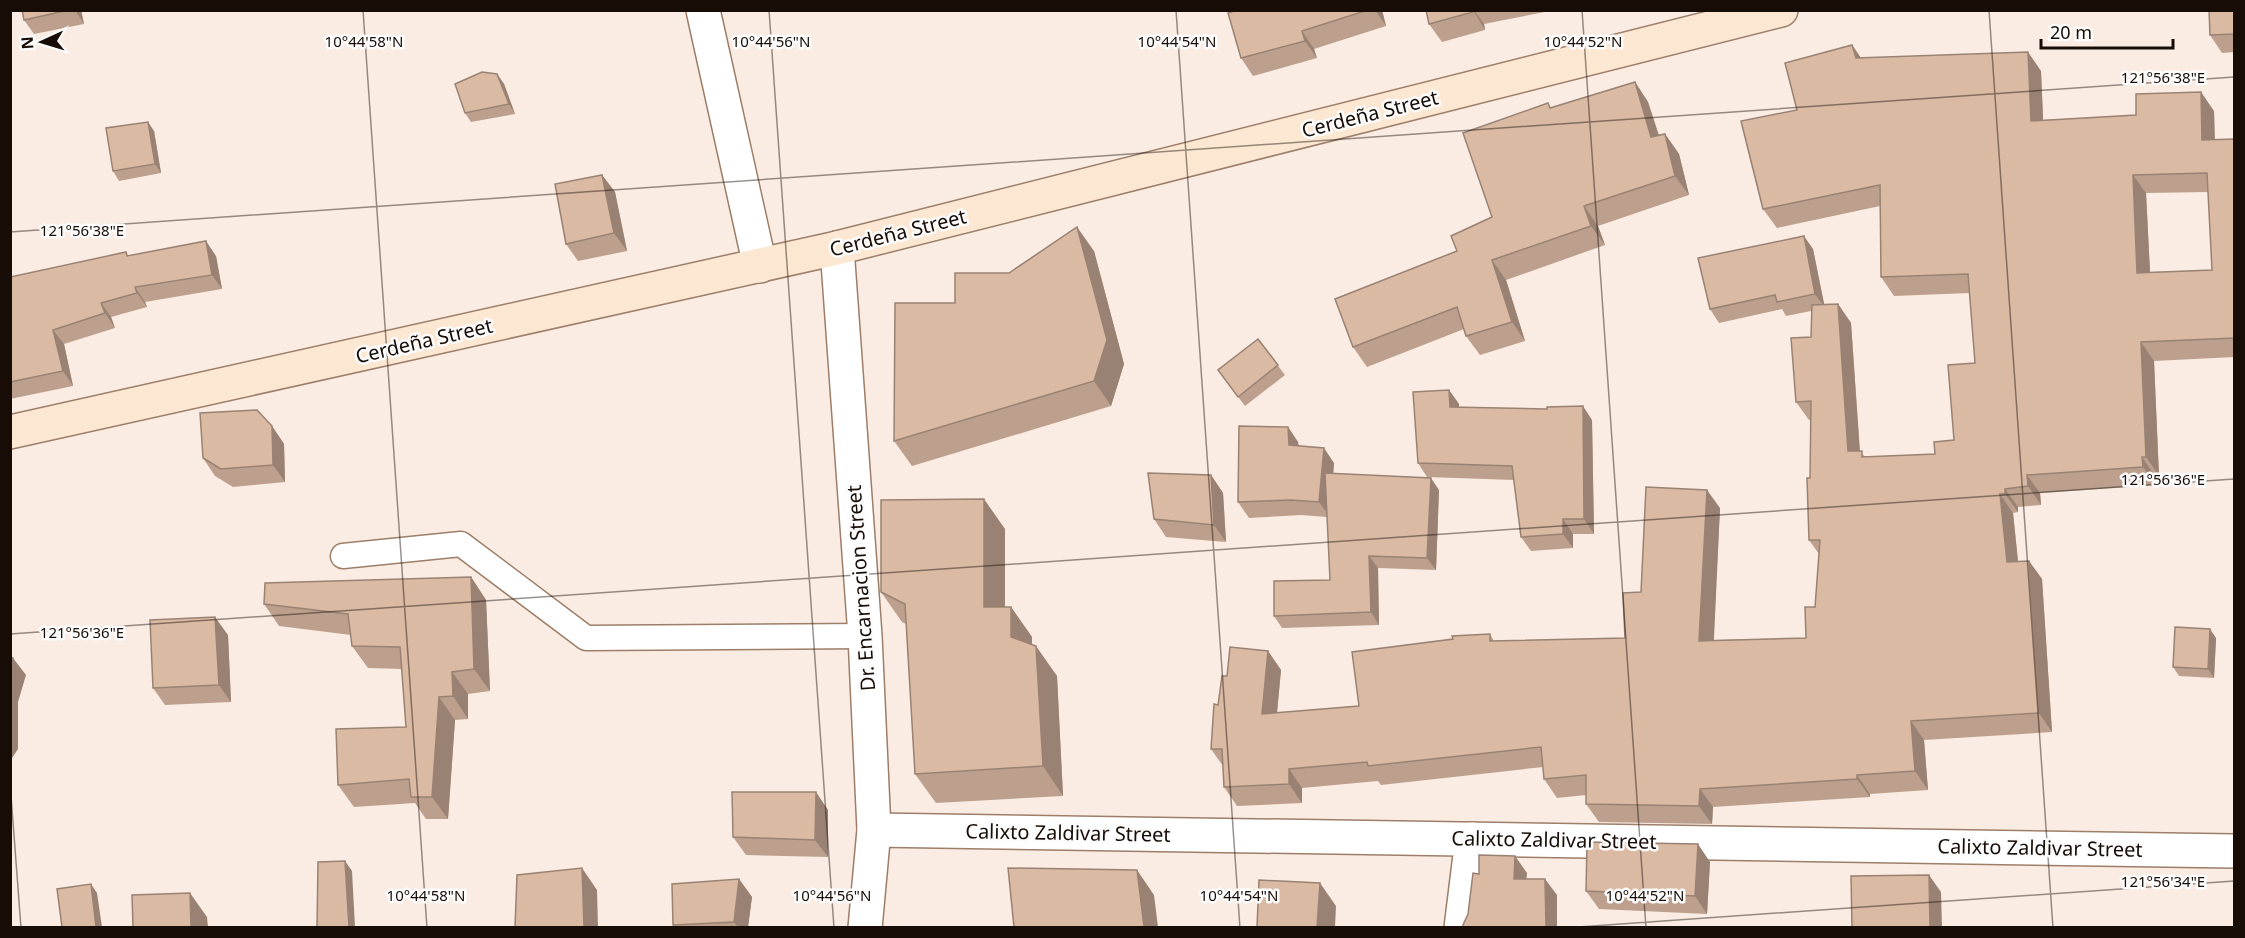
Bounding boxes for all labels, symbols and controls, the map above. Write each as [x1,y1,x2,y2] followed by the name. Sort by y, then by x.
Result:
[12,12,72,72] north arrow
[2041,12,2173,50] scale bar
[2050,20,2092,44] text: 20 m
[325,31,403,51] text: 10°44'58"N
[732,31,810,51] text: 10°44'56"N
[1138,31,1216,51] text: 10°44'54"N
[1544,31,1622,51] text: 10°44'52"N
[16,36,38,50] text: N
[2121,67,2205,87] text: 121°56'38"E
[1299,83,1441,144] street label: Cerdeña Street
[827,202,969,263] street label: Cerdeña Street
[40,220,124,240] text: 121°56'38"E
[353,312,495,369] street label: Cerdeña Street
[2121,469,2205,489] text: 121°56'36"E
[840,484,881,692] street label: Dr. Encarnacion Street
[40,622,124,642] text: 121°56'36"E
[965,817,1171,848] street label: Calixto Zaldivar Street
[1451,824,1657,855] street label: Calixto Zaldivar Street
[1937,832,2143,863] street label: Calixto Zaldivar Street
[2121,871,2205,891] text: 121°56'34"E
[387,885,465,905] text: 10°44'58"N
[793,885,871,905] text: 10°44'56"N
[1200,885,1278,905] text: 10°44'54"N
[1606,885,1684,905] text: 10°44'52"N

